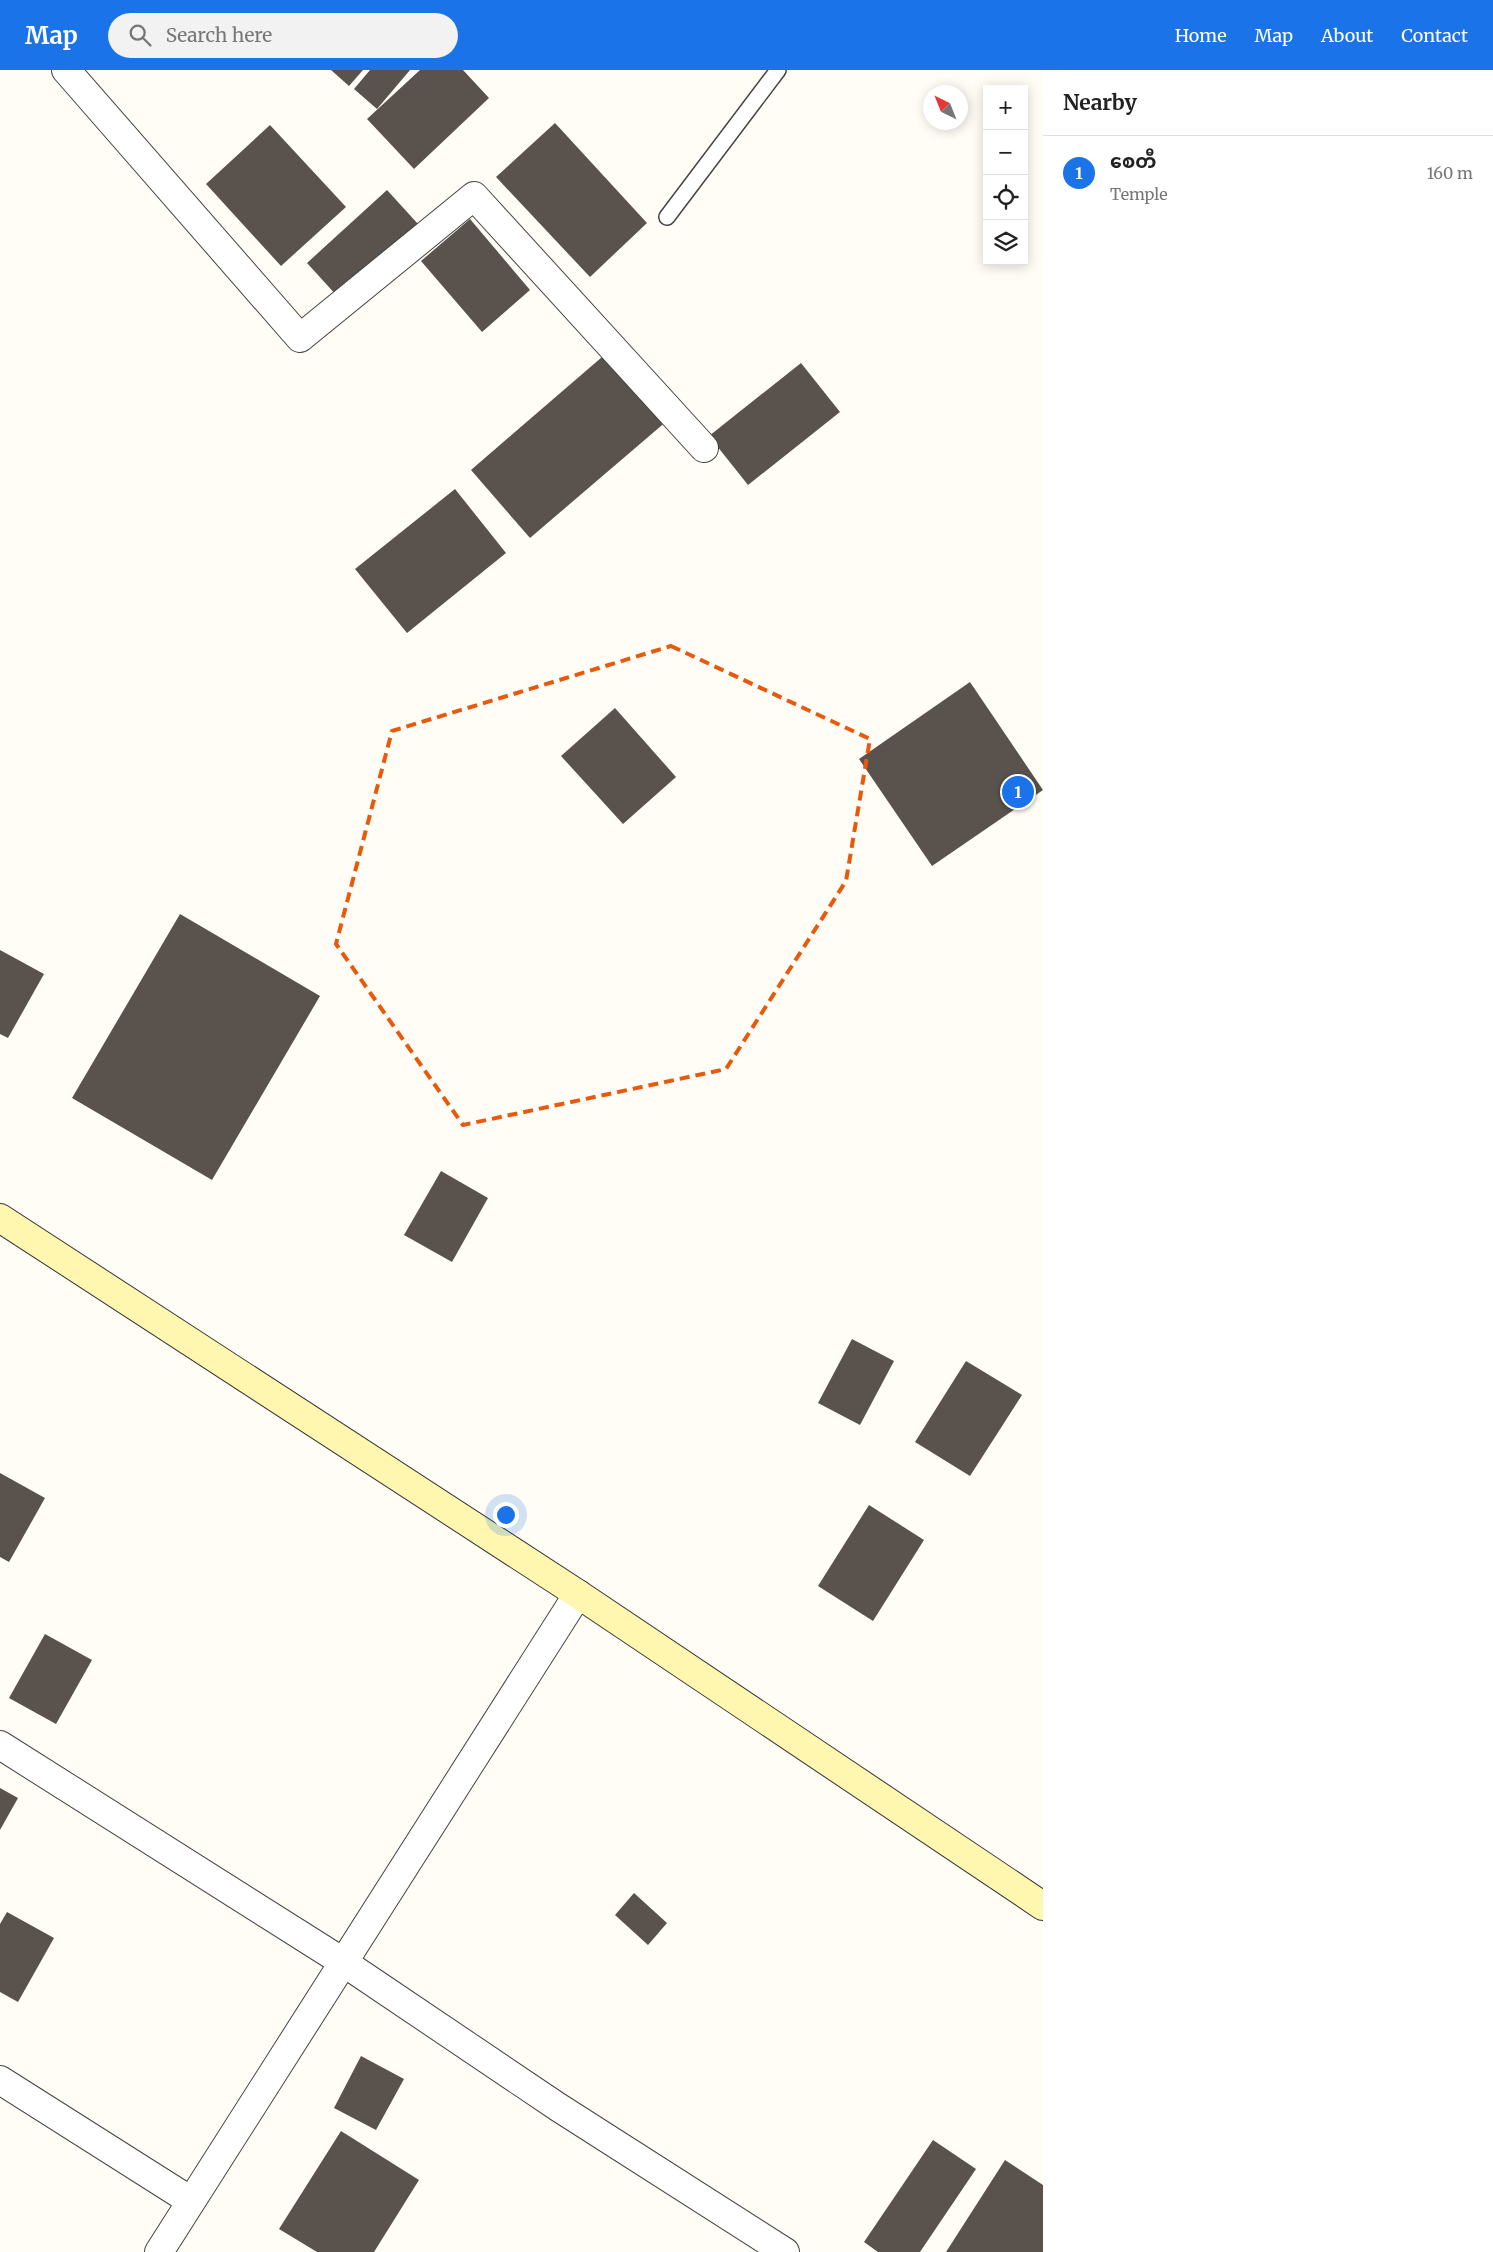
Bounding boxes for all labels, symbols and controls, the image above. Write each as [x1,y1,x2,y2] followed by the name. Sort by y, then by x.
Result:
[108,13,458,58] search box
[25,20,78,51] text: Map
[126,21,154,49] icon: search
[166,23,272,47] text: Search here
[1175,24,1227,47] text: Home
[1255,24,1293,47] text: Map
[1321,24,1373,47] text: About
[1401,24,1468,47] text: Contact
[923,85,968,130] north arrow
[983,85,1028,265] map controls
[983,85,1028,130] button: +
[1063,89,1137,116] text: Nearby
[983,130,1028,175] button: −
[1110,149,1156,173] text: စေတီ
[1075,163,1083,183] text: 1
[1427,163,1473,183] text: 160 m
[983,175,1028,220] button: locate
[1110,184,1168,204] text: Temple
[983,220,1028,265] button: layers
[1002,773,1034,811] pin: 1
[493,1502,519,1528] your location

